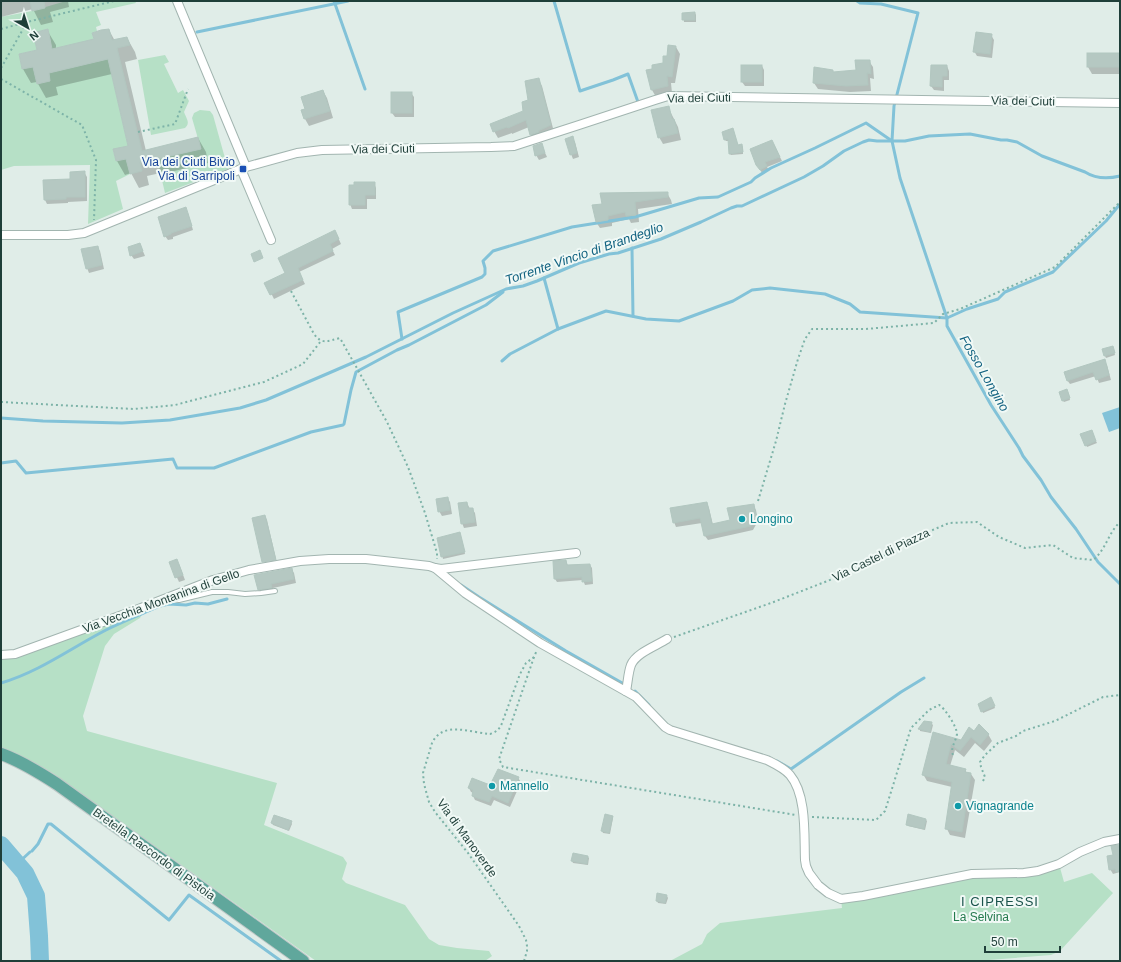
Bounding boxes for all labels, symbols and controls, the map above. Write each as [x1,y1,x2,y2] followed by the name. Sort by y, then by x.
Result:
[8,8,48,48] north arrow
[27,29,41,43] text: N
[667,90,731,106] street label: Via dei Ciuti
[991,93,1055,109] street label: Via dei Ciuti
[351,141,415,157] street label: Via dei Ciuti
[142,155,235,183] place label: Via dei Ciuti Bivio Via di Sarripoli
[238,164,248,174] marker: Via dei Ciuti Bivio Via di Sarripoli
[503,219,665,288] water label: Torrente Vincio di Brandeglio
[957,333,1012,414] water label: Fosso Longino
[750,512,793,526] place label: Longino
[737,514,747,524] marker: Longino
[830,525,932,585] street label: Via Castel di Piazza
[81,566,242,636] street label: Via Vecchia Montanina di Gello
[500,779,549,793] place label: Mannello
[487,781,497,791] marker: Mannello
[434,796,500,880] street label: Via di Manoverde
[966,799,1034,813] place label: Vignagrande
[953,801,963,811] marker: Vignagrande
[90,805,218,903] street label: Bretella Raccordo di Pistoia
[961,894,1039,909] district label: I CIPRESSI
[953,910,1009,924] park label: La Selvina
[985,928,1060,954] scale bar
[991,935,1018,949] text: 50 m

